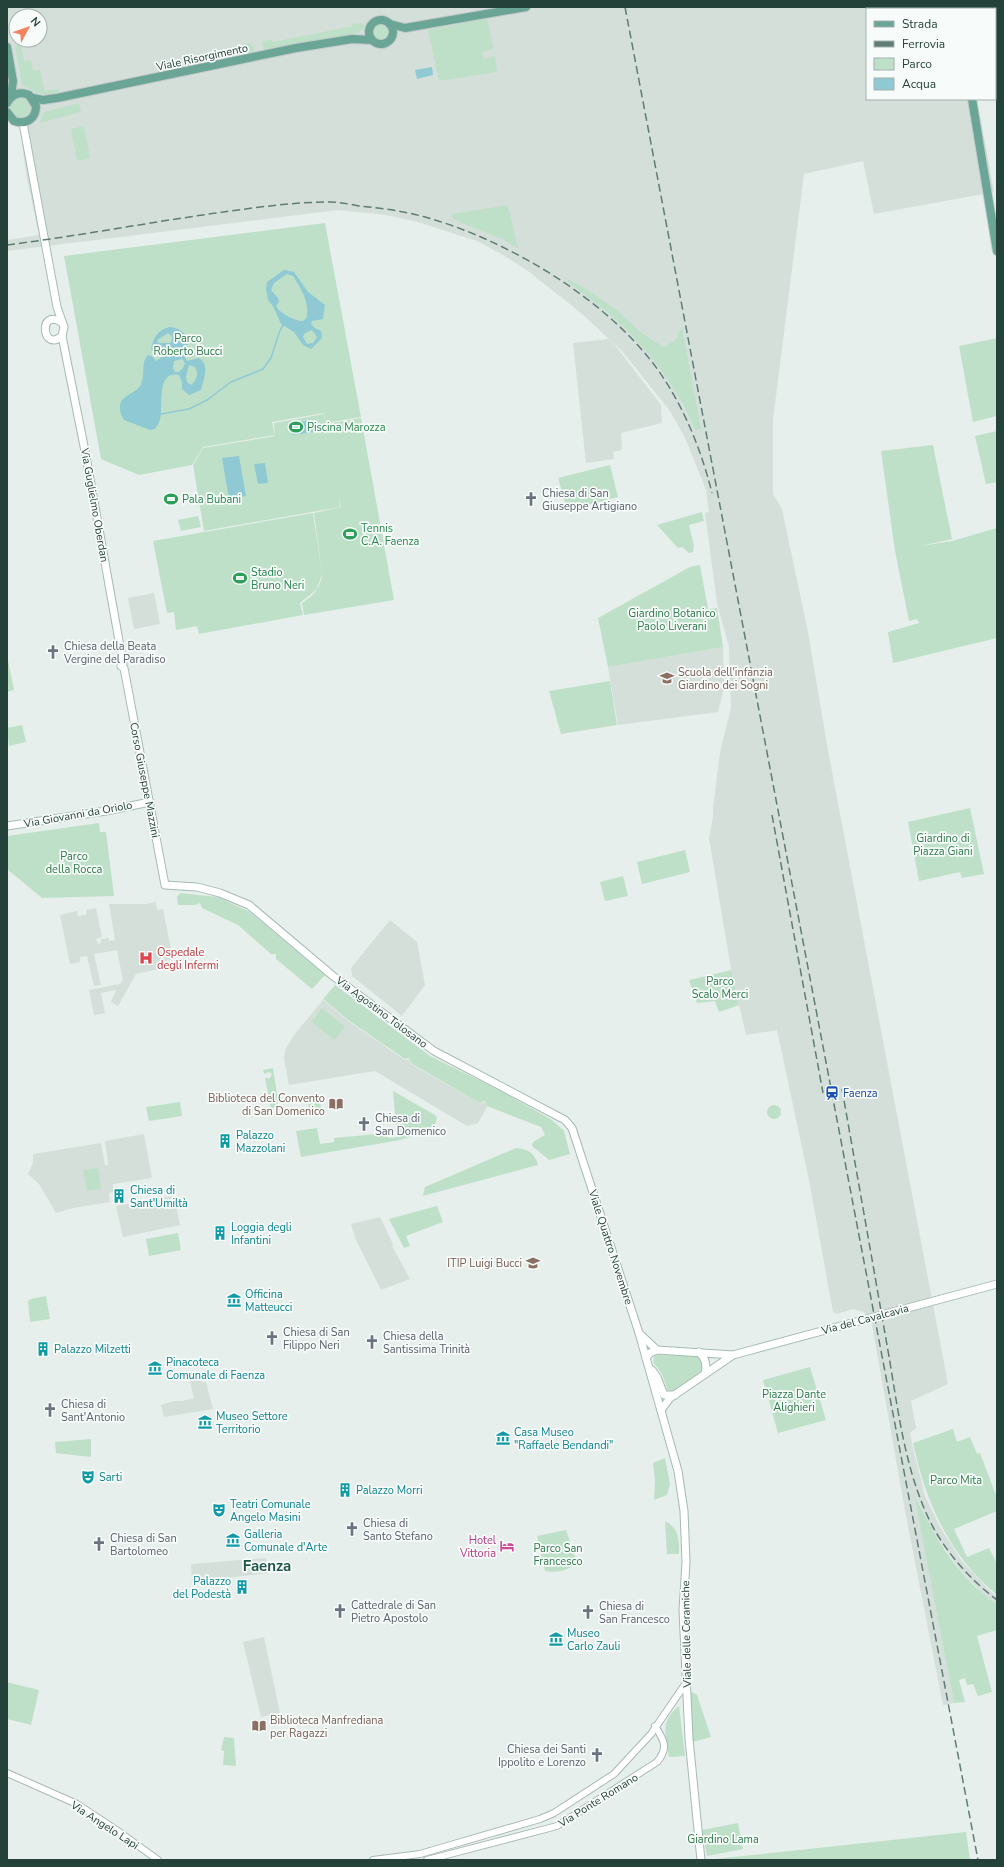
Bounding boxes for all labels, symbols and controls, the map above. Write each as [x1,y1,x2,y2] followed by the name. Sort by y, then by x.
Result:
[8,8,48,48] north arrow
[866,8,996,100] legend
[27,14,44,30] text: N
[902,16,938,32] text: Strada
[902,36,945,52] text: Ferrovia
[154,40,249,75] street label: Viale Risorgimento
[902,56,932,72] text: Parco
[902,76,936,92] text: Acqua
[154,331,222,359] park label: Parco Roberto Bucci
[288,419,304,435] sports icon: Piscina Marozza
[307,420,386,435] place label: Piscina Marozza
[77,446,112,563] street label: Via Guglielmo Oberdan
[542,486,637,514] place label: Chiesa di San Giuseppe Artigiano
[163,491,179,507] sports icon: Pala Bubani
[523,491,539,507] church icon: Chiesa di San Giuseppe Artigiano
[182,492,241,507] place label: Pala Bubani
[361,521,420,549] place label: Tennis C.A. Faenza
[342,526,358,542] sports icon: Tennis C.A. Faenza
[251,565,304,593] place label: Stadio Bruno Neri
[232,570,248,586] sports icon: Stadio Bruno Neri
[628,606,716,634] park label: Giardino Botanico Paolo Liverani
[63,639,166,667] place label: Chiesa della Beata Vergine del Paradiso
[45,644,61,660] church icon: Chiesa della Beata Vergine del Paradiso
[678,665,773,693] place label: Scuola dell'infanzia Giardino dei Sogni
[659,670,675,686] school or university icon: Scuola dell'infanzia Giardino dei Sogni
[126,721,163,839] street label: Corso Giuseppe Mazzini
[22,798,134,832] street label: Via Giovanni da Oriolo
[913,831,973,859] park label: Giardino di Piazza Giani
[46,849,102,877] park label: Parco della Rocca
[157,945,219,973] place label: Ospedale degli Infermi
[138,950,154,966] hospital icon: Ospedale degli Infermi
[332,972,430,1052] street label: Via Agostino Tolosano
[692,974,748,1002] park label: Parco Scalo Merci
[824,1085,840,1101] station icon: Faenza
[843,1086,878,1101] place label: Faenza
[208,1091,325,1119] place label: Biblioteca del Convento di San Domenico
[328,1096,344,1112] library icon: Biblioteca del Convento di San Domenico
[375,1111,446,1139] place label: Chiesa di San Domenico
[356,1116,372,1132] church icon: Chiesa di San Domenico
[236,1128,285,1156] place label: Palazzo Mazzolani
[217,1133,233,1149] building icon: Palazzo Mazzolani
[130,1183,188,1211] place label: Chiesa di Sant'Umiltà
[585,1187,636,1307] street label: Viale Quattro Novembre
[111,1188,127,1204] building icon: Chiesa di Sant'Umiltà
[231,1220,292,1248] place label: Loggia degli Infantini
[212,1225,228,1241] building icon: Loggia degli Infantini
[525,1255,541,1271] school or university icon: ITIP Luigi Bucci
[447,1256,522,1271] place label: ITIP Luigi Bucci
[245,1287,292,1315] place label: Officina Matteucci
[226,1292,242,1308] museum icon: Officina Matteucci
[819,1301,911,1339] street label: Via del Cavalcavia
[283,1325,350,1353] place label: Chiesa di San Filippo Neri
[383,1329,470,1357] place label: Chiesa della Santissima Trinità
[264,1330,280,1346] church icon: Chiesa di San Filippo Neri
[364,1334,380,1350] church icon: Chiesa della Santissima Trinità
[35,1341,51,1357] building icon: Palazzo Milzetti
[54,1342,131,1357] place label: Palazzo Milzetti
[166,1355,265,1383] place label: Pinacoteca Comunale di Faenza
[147,1360,163,1376] museum icon: Pinacoteca Comunale di Faenza
[762,1387,826,1415] park label: Piazza Dante Alighieri
[61,1397,125,1425] place label: Chiesa di Sant'Antonio
[42,1402,58,1418] church icon: Chiesa di Sant'Antonio
[216,1409,288,1437] place label: Museo Settore Territorio
[197,1414,213,1430] museum icon: Museo Settore Territorio
[514,1425,613,1453] place label: Casa Museo "Raffaele Bendandi"
[495,1430,511,1446] museum icon: Casa Museo "Raffaele Bendandi"
[80,1469,96,1485] theatre icon: Sarti
[99,1470,122,1485] place label: Sarti
[930,1473,982,1488] park label: Parco Mita
[337,1482,353,1498] building icon: Palazzo Morri
[356,1483,423,1498] place label: Palazzo Morri
[230,1497,311,1525] place label: Teatri Comunale Angelo Masini
[211,1502,227,1518] theatre icon: Teatri Comunale Angelo Masini
[363,1516,433,1544] place label: Chiesa di Santo Stefano
[344,1521,360,1537] church icon: Chiesa di Santo Stefano
[244,1527,328,1555] place label: Galleria Comunale d'Arte
[110,1531,177,1559] place label: Chiesa di San Bartolomeo
[225,1532,241,1548] museum icon: Galleria Comunale d'Arte
[459,1533,497,1561] place label: Hotel Vittoria
[91,1536,107,1552] church icon: Chiesa di San Bartolomeo
[499,1538,515,1554] hotel icon: Hotel Vittoria
[533,1541,583,1569] park label: Parco San Francesco
[243,1556,291,1576] district label: Faenza
[173,1574,231,1602] place label: Palazzo del Podestà
[234,1579,250,1595] building icon: Palazzo del Podestà
[678,1580,695,1689] street label: Viale delle Ceramiche
[351,1598,436,1626] place label: Cattedrale di San Pietro Apostolo
[599,1599,670,1627] place label: Chiesa di San Francesco
[332,1603,348,1619] church icon: Cattedrale di San Pietro Apostolo
[580,1604,596,1620] church icon: Chiesa di San Francesco
[567,1626,620,1654] place label: Museo Carlo Zauli
[548,1631,564,1647] museum icon: Museo Carlo Zauli
[270,1713,384,1741] place label: Biblioteca Manfrediana per Ragazzi
[251,1718,267,1734] library icon: Biblioteca Manfrediana per Ragazzi
[498,1742,586,1770] place label: Chiesa dei Santi Ippolito e Lorenzo
[589,1747,605,1763] church icon: Chiesa dei Santi Ippolito e Lorenzo
[555,1770,641,1832] street label: Via Ponte Romano
[67,1797,142,1853] street label: Via Angelo Lapi
[687,1832,759,1847] park label: Giardino Lama

